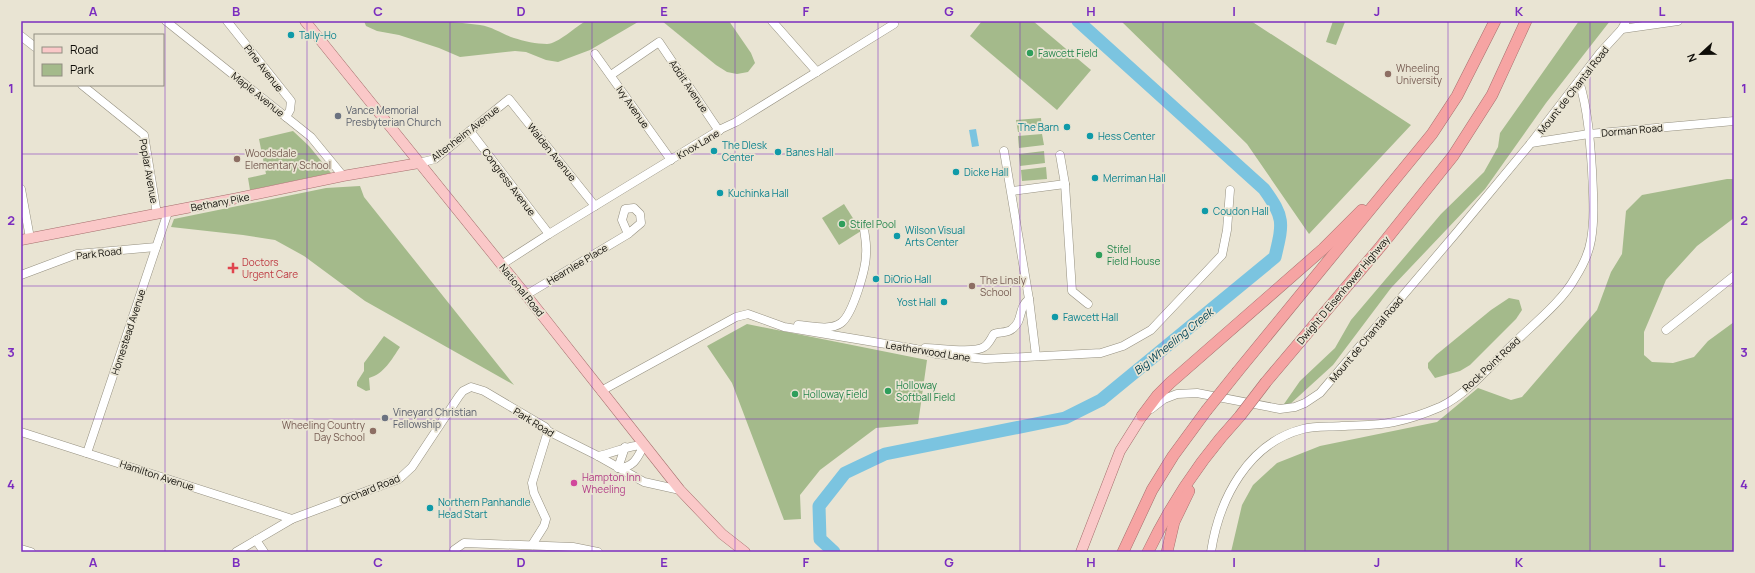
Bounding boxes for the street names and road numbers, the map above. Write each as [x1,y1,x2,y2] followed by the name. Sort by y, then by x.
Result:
[241,41,287,95] street label: Pine Avenue
[1534,43,1612,137] street label: Mount de Chantal Road
[666,57,712,115] street label: Addit Avenue
[229,68,288,120] street label: Maple Avenue
[613,83,653,131] street label: Ivy Avenue
[428,102,502,164] street label: Altenheim Avenue
[524,120,580,184] street label: Walden Avenue
[1601,120,1664,140] street label: Dorman Road
[674,126,722,162] street label: Knox Lane
[136,137,162,205] street label: Poplar Avenue
[479,145,539,219] street label: Congress Avenue
[189,189,251,215] street label: Bethany Pike
[1293,232,1393,347] street label: Dwight D Eisenhower Highway
[544,240,610,288] street label: Hearnlee Place
[75,243,123,263] street label: Park Road
[496,261,548,319] street label: National Road
[108,287,149,377] street label: Homestead Avenue
[1326,293,1406,385] street label: Mount de Chantal Road
[1459,333,1523,395] street label: Rock Point Road
[885,337,971,365] street label: Leatherwood Lane
[511,404,557,440] street label: Park Road
[118,456,196,494] street label: Hamilton Avenue
[338,471,402,507] street label: Orchard Road

